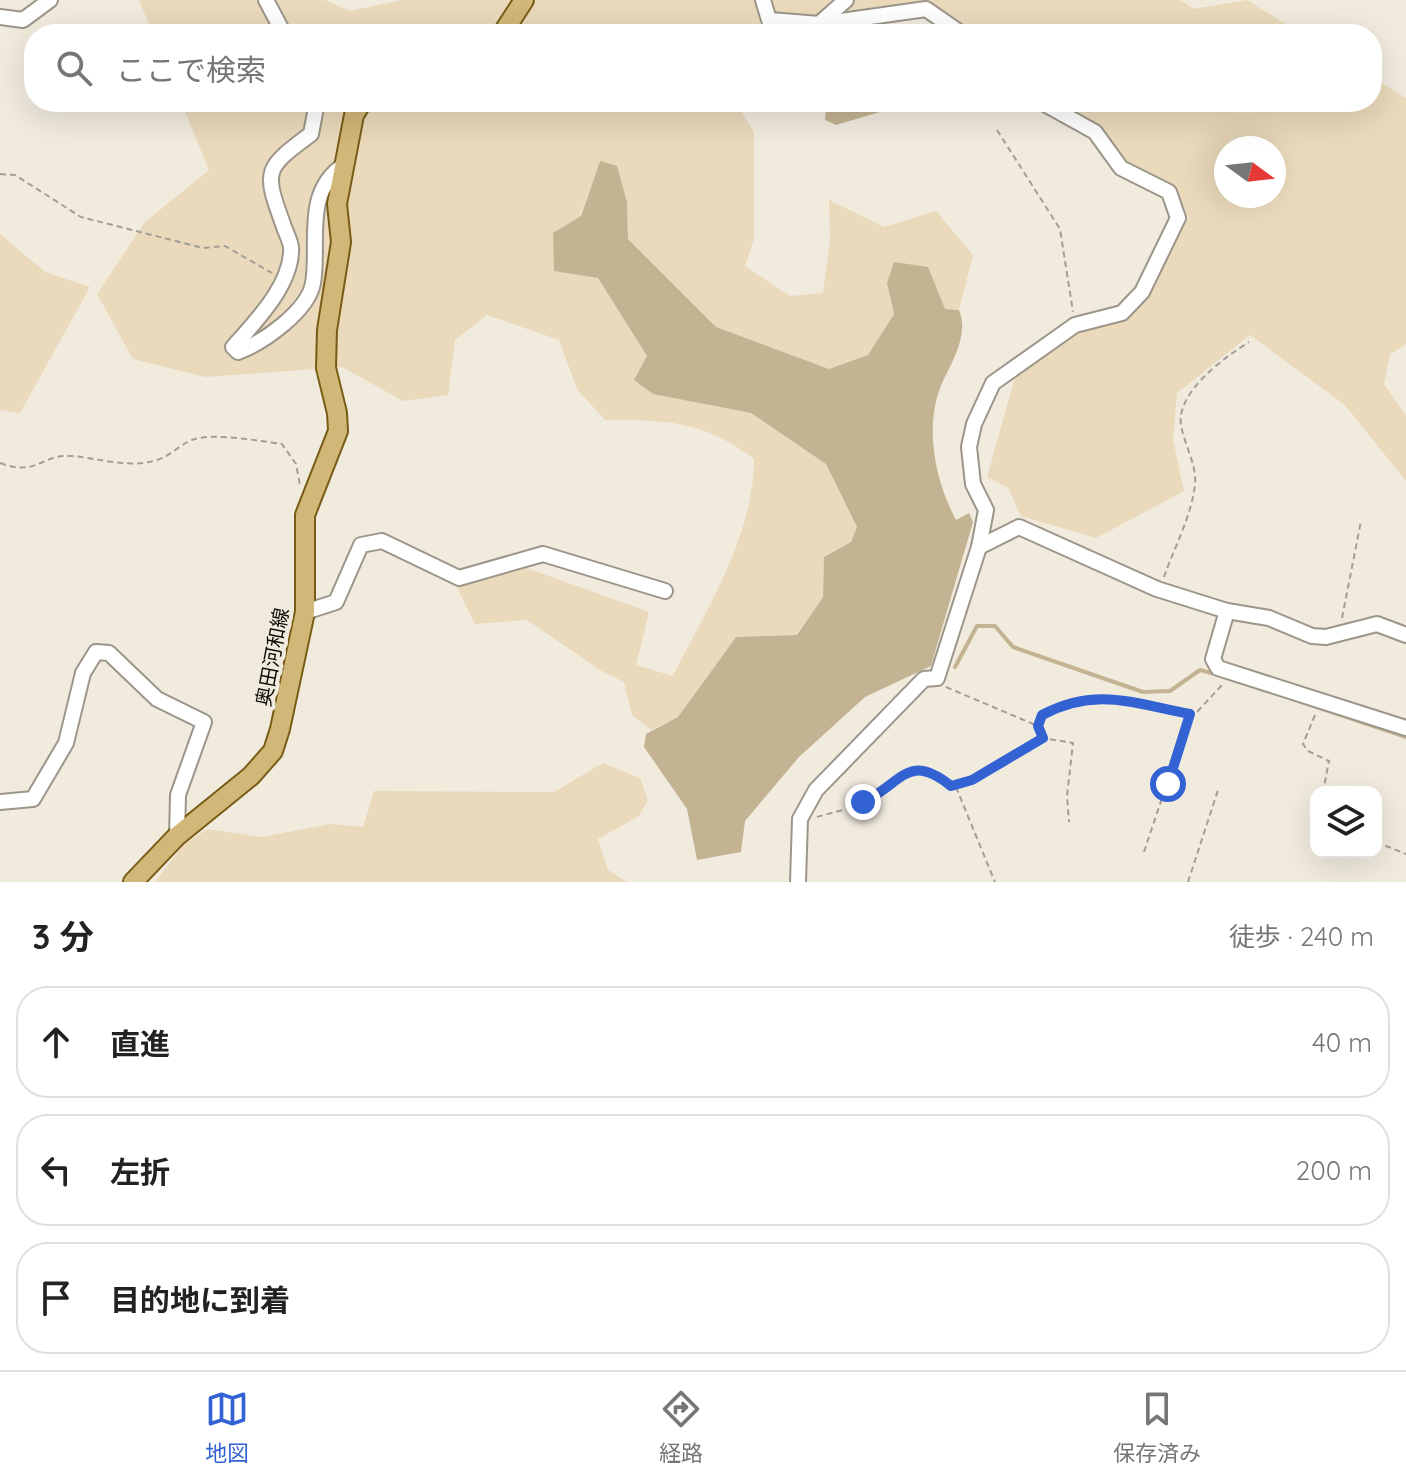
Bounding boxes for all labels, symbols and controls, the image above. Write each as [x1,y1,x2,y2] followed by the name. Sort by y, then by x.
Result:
[24,24,1382,112] search box
[52,46,96,90] icon: search
[116,51,266,89] text: ここで検索
[1214,136,1286,208] north arrow
[250,606,294,708] street label: 奥田河和線
[1150,766,1186,802] route start
[845,784,881,820] route end
[1310,786,1382,858] map controls
[1310,786,1382,858] button: layers
[32,915,94,958] text: 3 分
[1229,920,1374,953] text: 徒歩 · 240 m
[34,1020,78,1064] icon: ahead
[110,1025,170,1063] text: 直進
[1312,1026,1372,1059] text: 40 m
[34,1148,78,1192] icon: left
[110,1153,170,1191] text: 左折
[1296,1154,1372,1187] text: 200 m
[34,1276,78,1320] icon: arrive
[110,1281,290,1319] text: 目的地に到着
[205,1387,249,1467] tab: 地図
[659,1387,703,1467] tab: 経路
[1113,1387,1201,1467] tab: 保存済み

